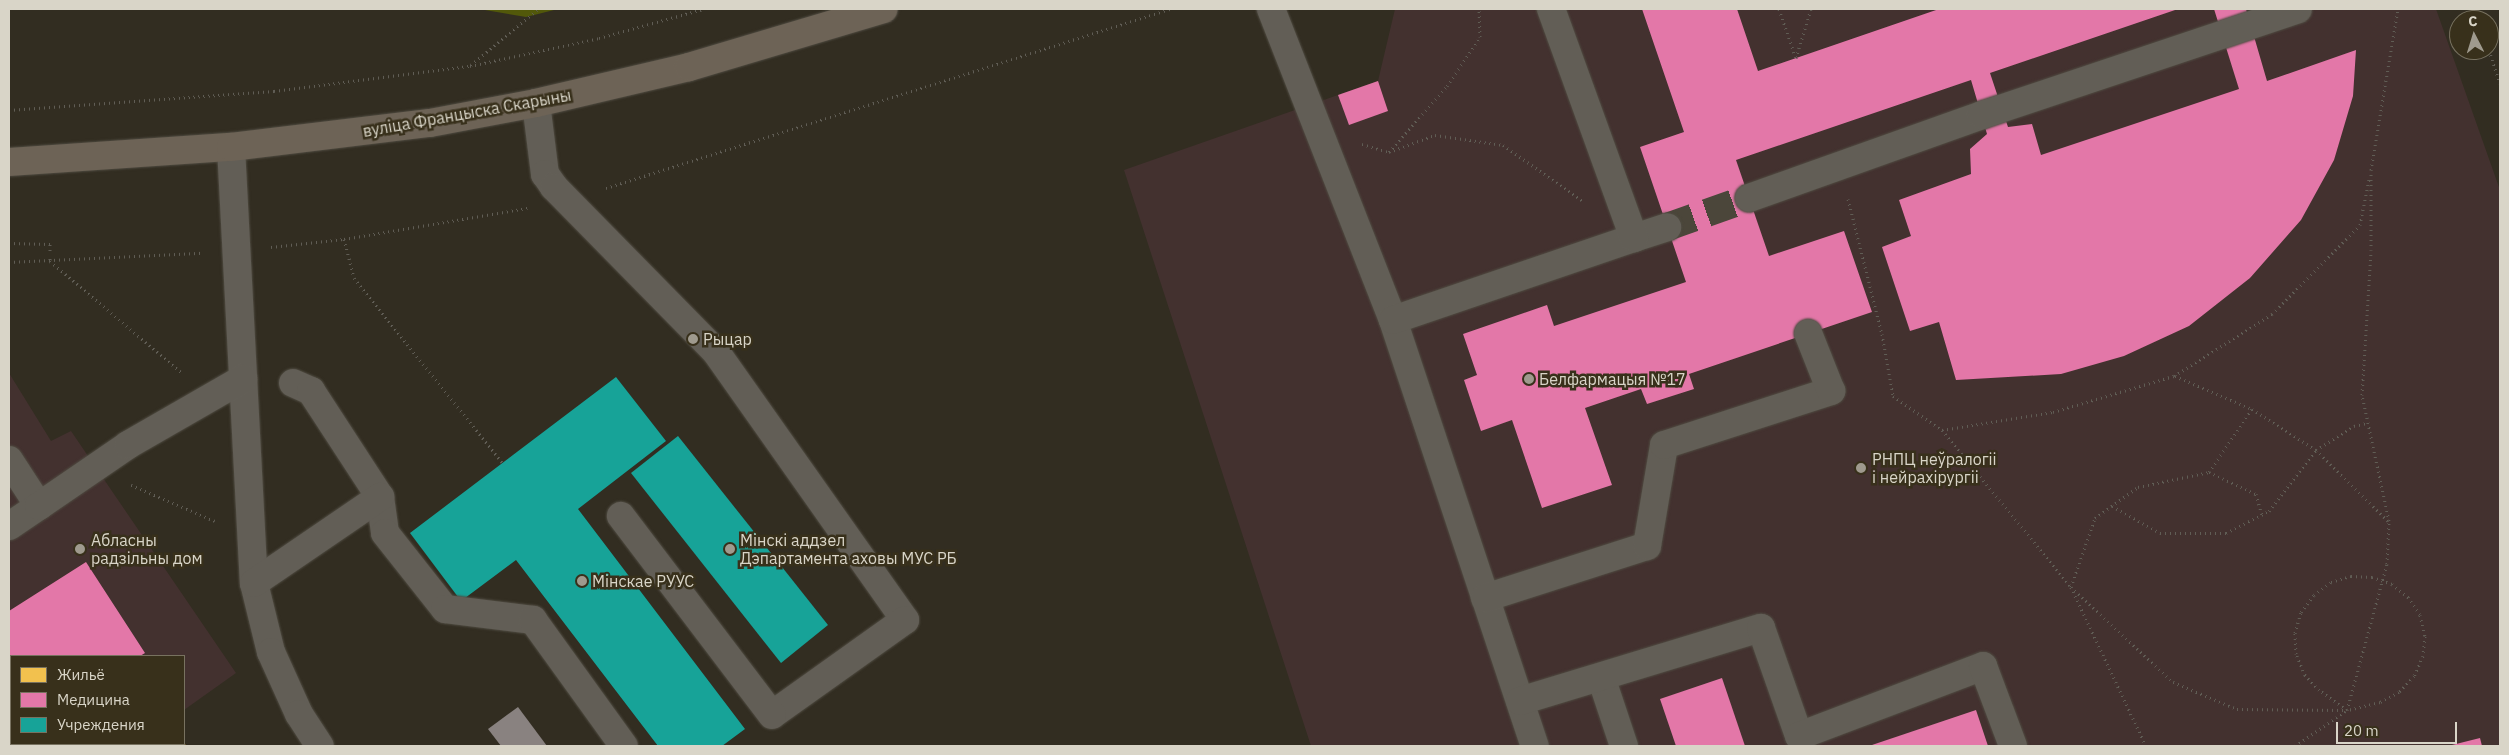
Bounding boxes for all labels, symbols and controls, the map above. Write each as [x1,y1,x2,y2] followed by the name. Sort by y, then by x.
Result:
[2449,10,2499,60] north arrow
[2467,12,2478,30] text: С
[361,85,573,141] street label: вуліца Францыска Скарыны
[703,329,752,349] place label: Рыцар
[687,333,699,345] marker: Рыцар
[1539,369,1686,389] place label: Белфармацыя №17
[1523,373,1535,385] marker: Белфармацыя №17
[1872,449,1997,487] place label: РНПЦ неўралогіі і нейрахірургіі
[1854,461,1868,475] marker: РНПЦ неўралогіі і нейрахірургіі
[91,530,203,568] place label: Абласны радзільны дом
[740,530,957,568] place label: Мінскі аддзел Дэпартамента аховы МУС РБ
[73,542,87,556] marker: Абласны радзільны дом
[724,543,736,555] marker: Мінскі аддзел Дэпартамента аховы МУС РБ
[592,571,694,591] place label: Мінскае РУУС
[576,575,588,587] marker: Мінскае РУУС
[10,655,185,745] legend
[57,665,105,684] text: Жильё
[57,690,130,709] text: Медицина
[2339,712,2460,744] scale bar
[57,715,145,734] text: Учреждения
[2344,721,2379,740] text: 20 m

